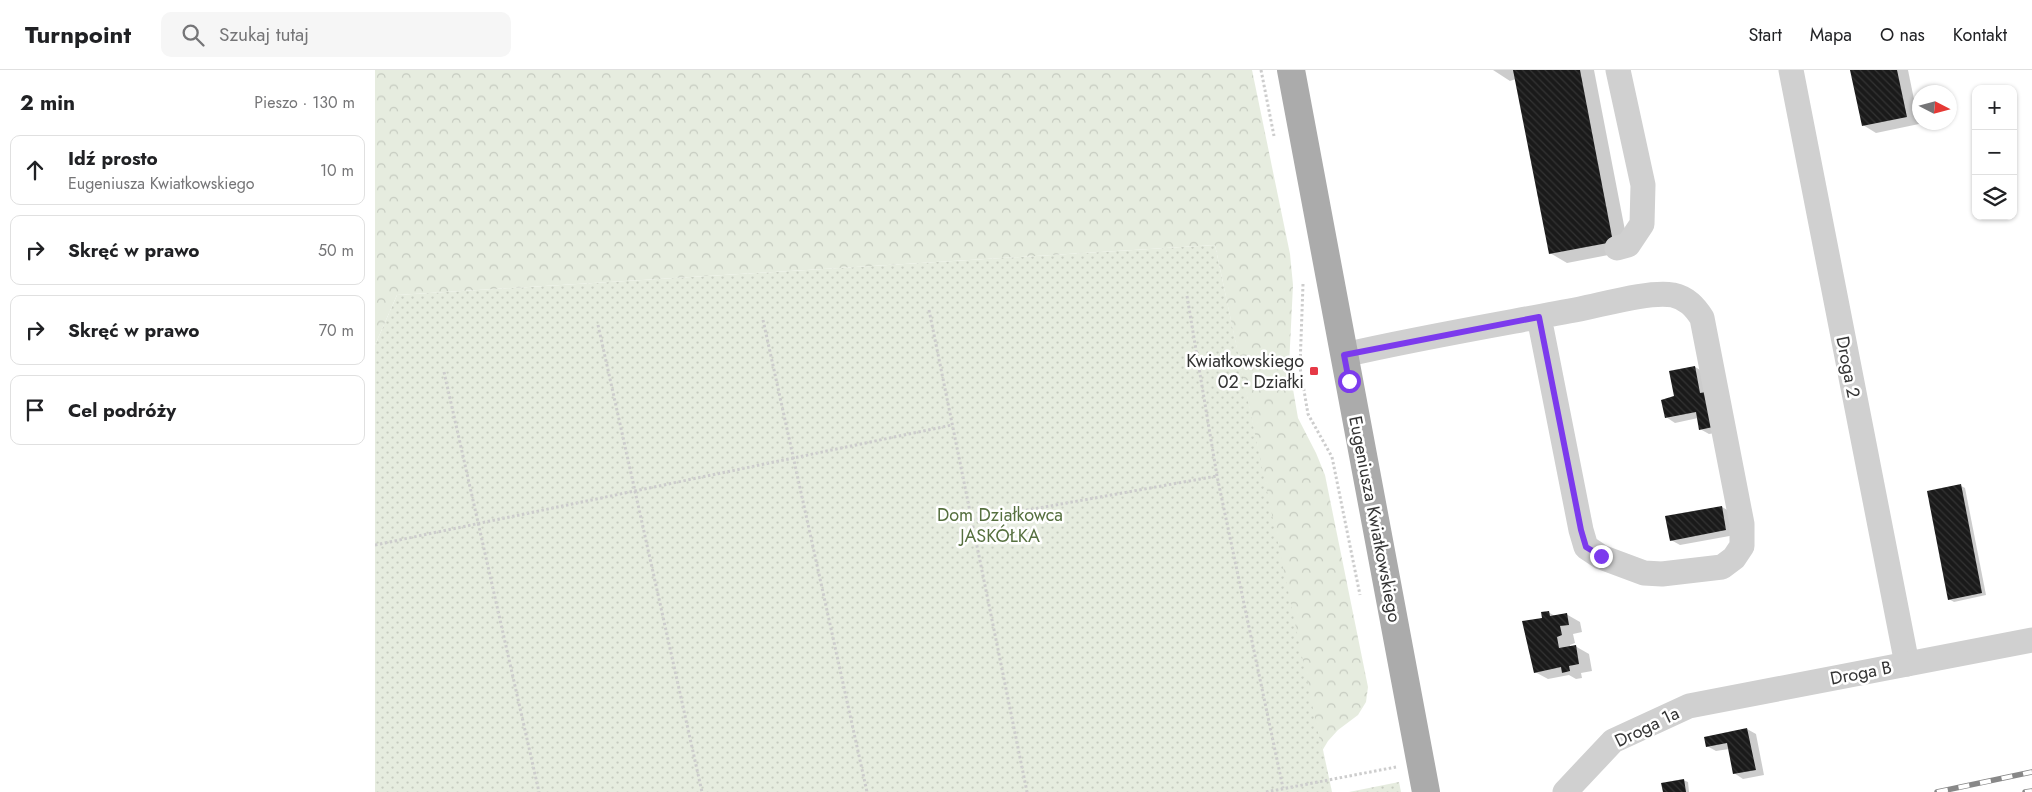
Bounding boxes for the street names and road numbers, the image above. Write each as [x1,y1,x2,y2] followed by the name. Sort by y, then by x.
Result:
[1829,334,1867,400] street label: Droga 2
[1342,414,1408,625] street label: Eugeniusza Kwiatkowskiego
[1828,654,1894,692] street label: Droga B
[1610,700,1684,754] street label: Droga 1a

